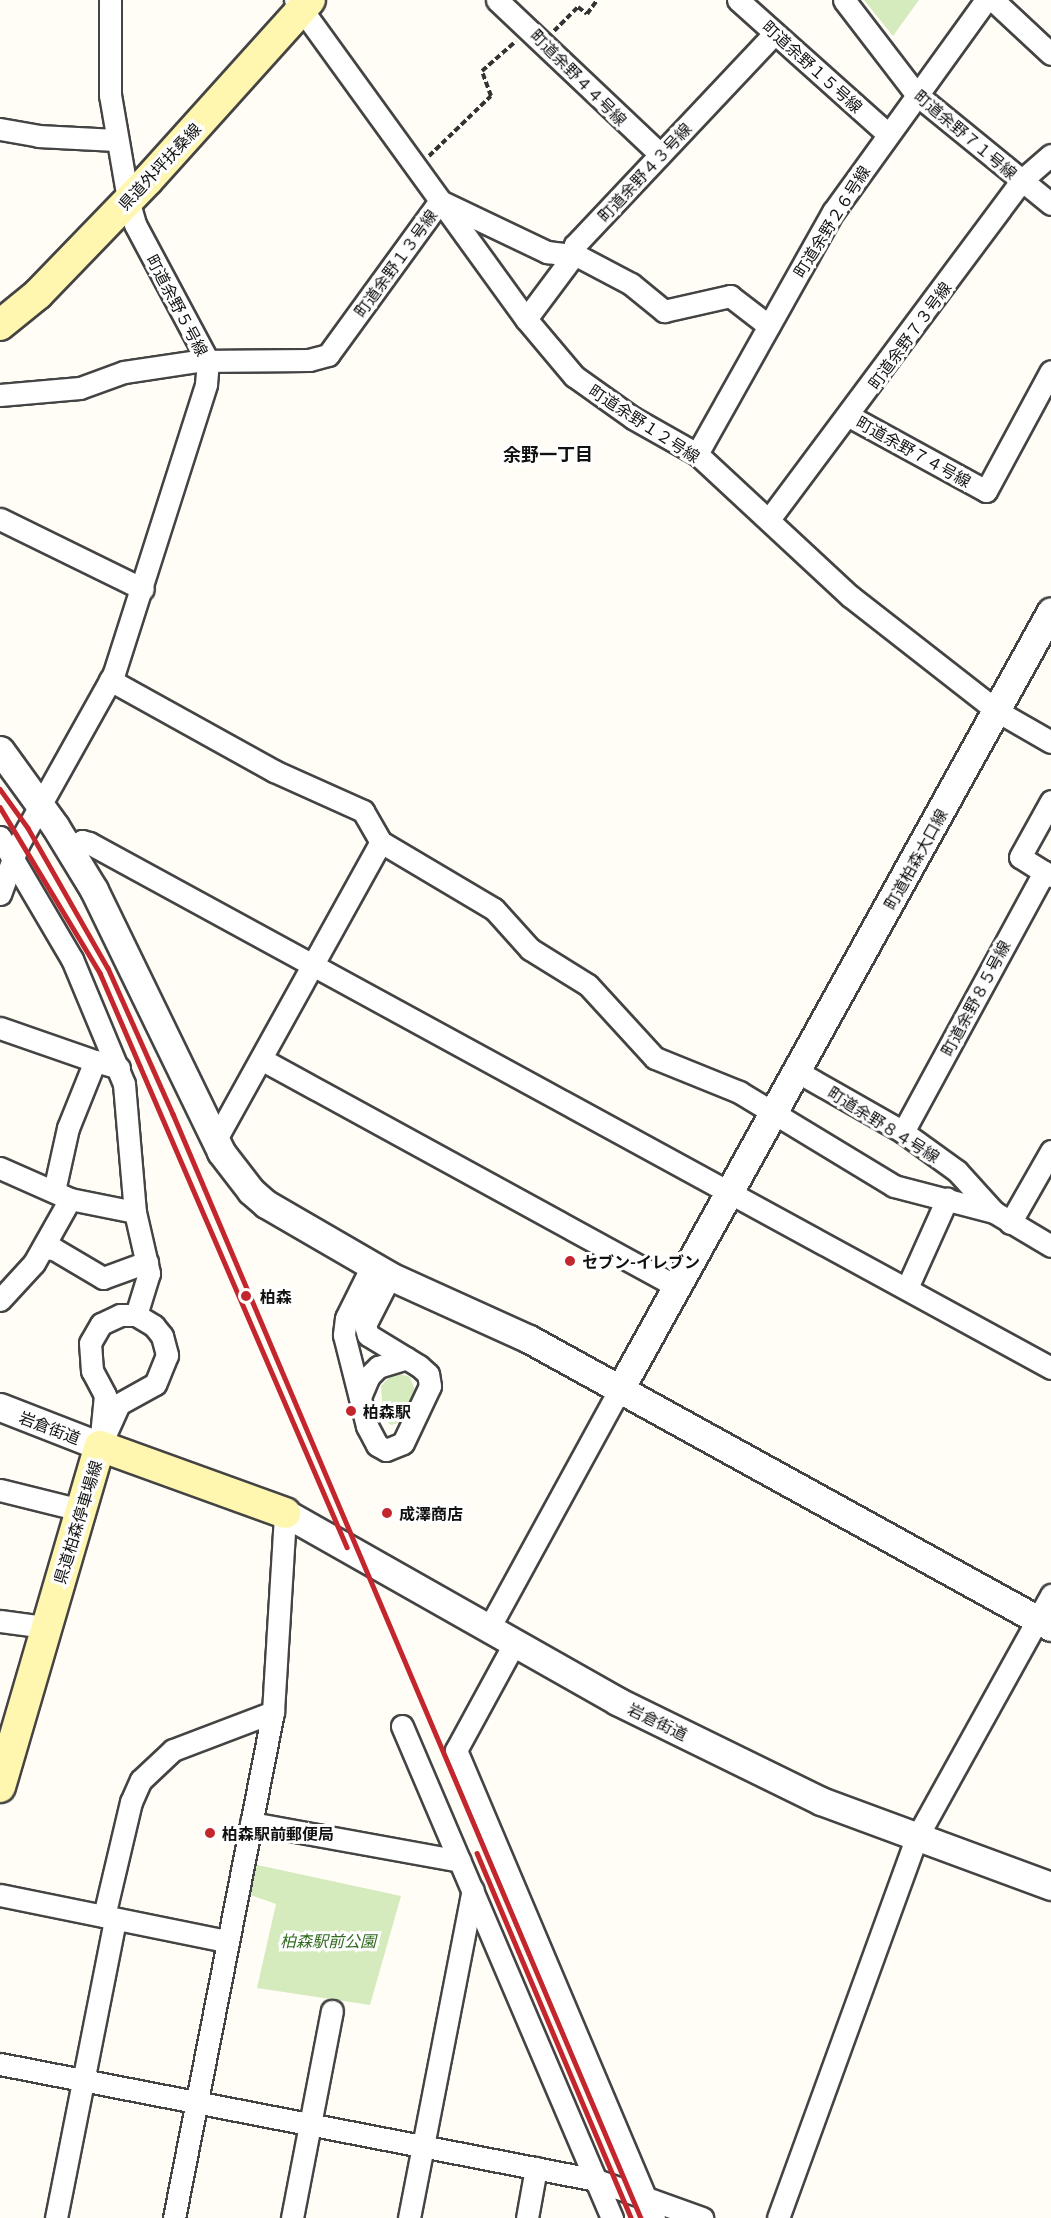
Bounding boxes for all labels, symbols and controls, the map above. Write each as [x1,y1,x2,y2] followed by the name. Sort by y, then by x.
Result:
[759,16,867,116] street label: 町道余野１５号線
[527,25,631,129] street label: 町道余野４４号線
[911,86,1021,182] street label: 町道余野７１号線
[114,118,204,214] street label: 県道外坪扶桑線
[593,119,695,225] street label: 町道余野４３号線
[789,162,873,280] street label: 町道余野２６号線
[350,206,440,320] street label: 町道余野１３号線
[143,251,213,359] street label: 町道余野５号線
[864,278,954,392] street label: 町道余野７３号線
[586,380,704,466] street label: 町道余野１２号線
[853,412,975,490] street label: 町道余野７４号線
[503,442,593,464] district label: 余野一丁目
[879,805,951,913] street label: 町道柏森大口線
[936,937,1014,1059] street label: 町道余野８５号線
[825,1082,943,1166] street label: 町道余野８４号線
[582,1251,700,1271] place label: セブン-イレブン
[563,1254,577,1268] marker: セブン-イレブン
[260,1286,292,1306] place label: 柏森
[237,1287,255,1305] marker: 柏森
[363,1401,411,1421] place label: 柏森駅
[344,1404,358,1418] marker: 柏森駅
[17,1407,83,1447] street label: 岩倉街道
[49,1458,105,1586] street label: 県道柏森停車場線
[399,1503,463,1523] place label: 成澤商店
[380,1506,394,1520] marker: 成澤商店
[625,1698,691,1744] street label: 岩倉街道
[222,1823,334,1843] place label: 柏森駅前郵便局
[203,1826,217,1840] marker: 柏森駅前郵便局
[280,1930,376,1950] park label: 柏森駅前公園

